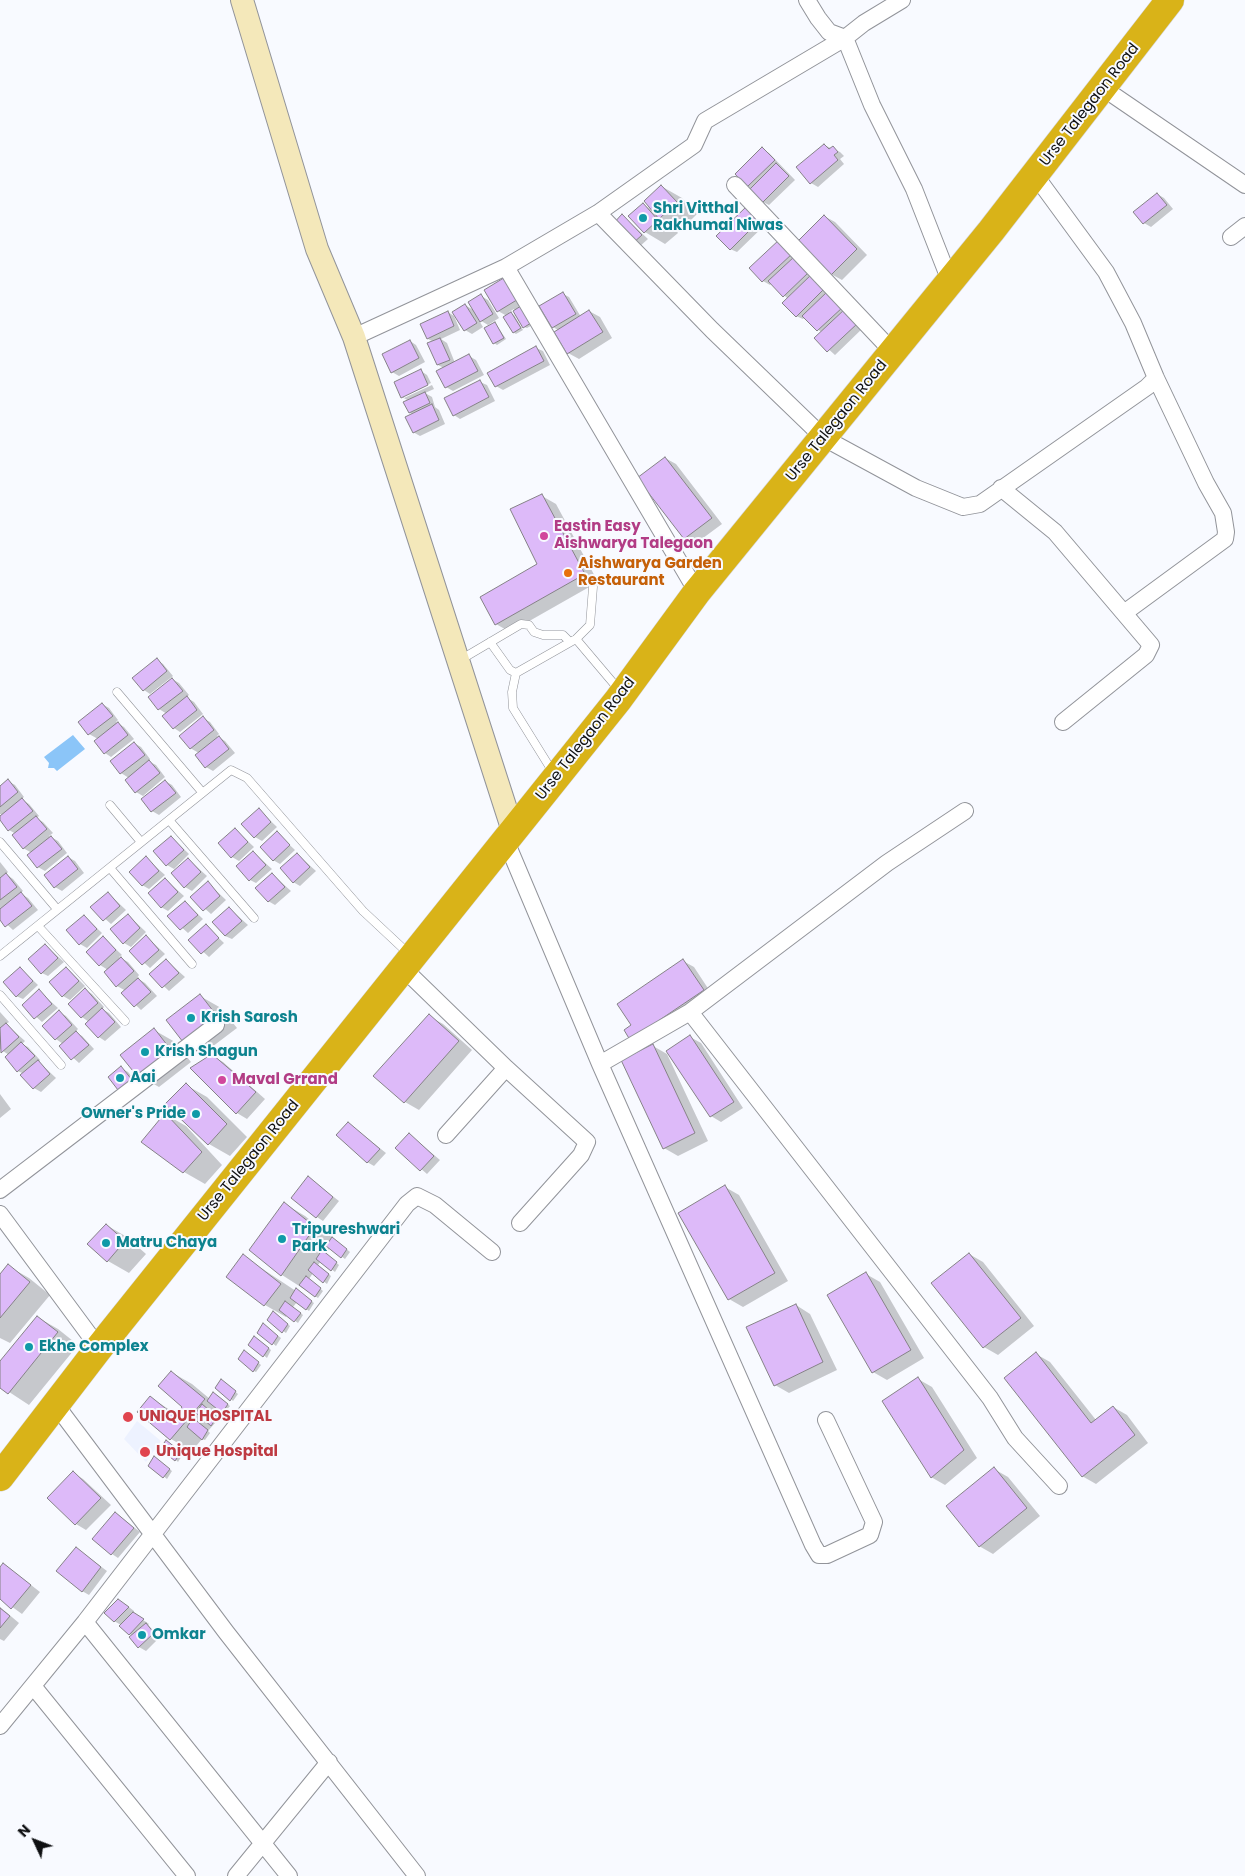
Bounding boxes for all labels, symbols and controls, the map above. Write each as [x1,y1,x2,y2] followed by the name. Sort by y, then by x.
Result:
[1037,40,1143,170] street label: Urse Talegaon Road
[653,200,783,235] place label: Shri Vitthal Rakhumai Niwas
[637,212,649,224] marker: Shri Vitthal Rakhumai Niwas
[783,357,891,485] street label: Urse Talegaon Road
[554,518,713,553] place label: Eastin Easy Aishwarya Talegaon
[538,530,550,542] marker: Eastin Easy Aishwarya Talegaon
[578,555,722,590] place label: Aishwarya Garden Restaurant
[562,567,574,579] marker: Aishwarya Garden Restaurant
[533,674,639,804] street label: Urse Talegaon Road
[201,1009,298,1027] place label: Krish Sarosh
[185,1012,197,1024] marker: Krish Sarosh
[155,1043,258,1061] place label: Krish Shagun
[139,1046,151,1058] marker: Krish Shagun
[130,1069,156,1087] place label: Aai
[232,1071,338,1089] place label: Maval Grrand
[114,1072,126,1084] marker: Aai
[216,1074,228,1086] marker: Maval Grrand
[195,1097,303,1225] street label: Urse Talegaon Road
[81,1105,186,1123] place label: Owner's Pride
[190,1108,202,1120] marker: Owner's Pride
[292,1221,400,1256] place label: Tripureshwari Park
[276,1233,288,1245] marker: Tripureshwari Park
[116,1234,217,1252] place label: Matru Chaya
[100,1237,112,1249] marker: Matru Chaya
[39,1338,148,1356] place label: Ekhe Complex
[23,1341,35,1353] marker: Ekhe Complex
[139,1408,272,1426] place label: UNIQUE HOSPITAL
[121,1410,135,1424] marker: UNIQUE HOSPITAL
[156,1443,278,1461] place label: Unique Hospital
[138,1445,152,1459] marker: Unique Hospital
[152,1626,206,1644] place label: Omkar
[136,1629,148,1641] marker: Omkar
[10,1816,60,1866] north arrow
[13,1820,35,1841] text: N

